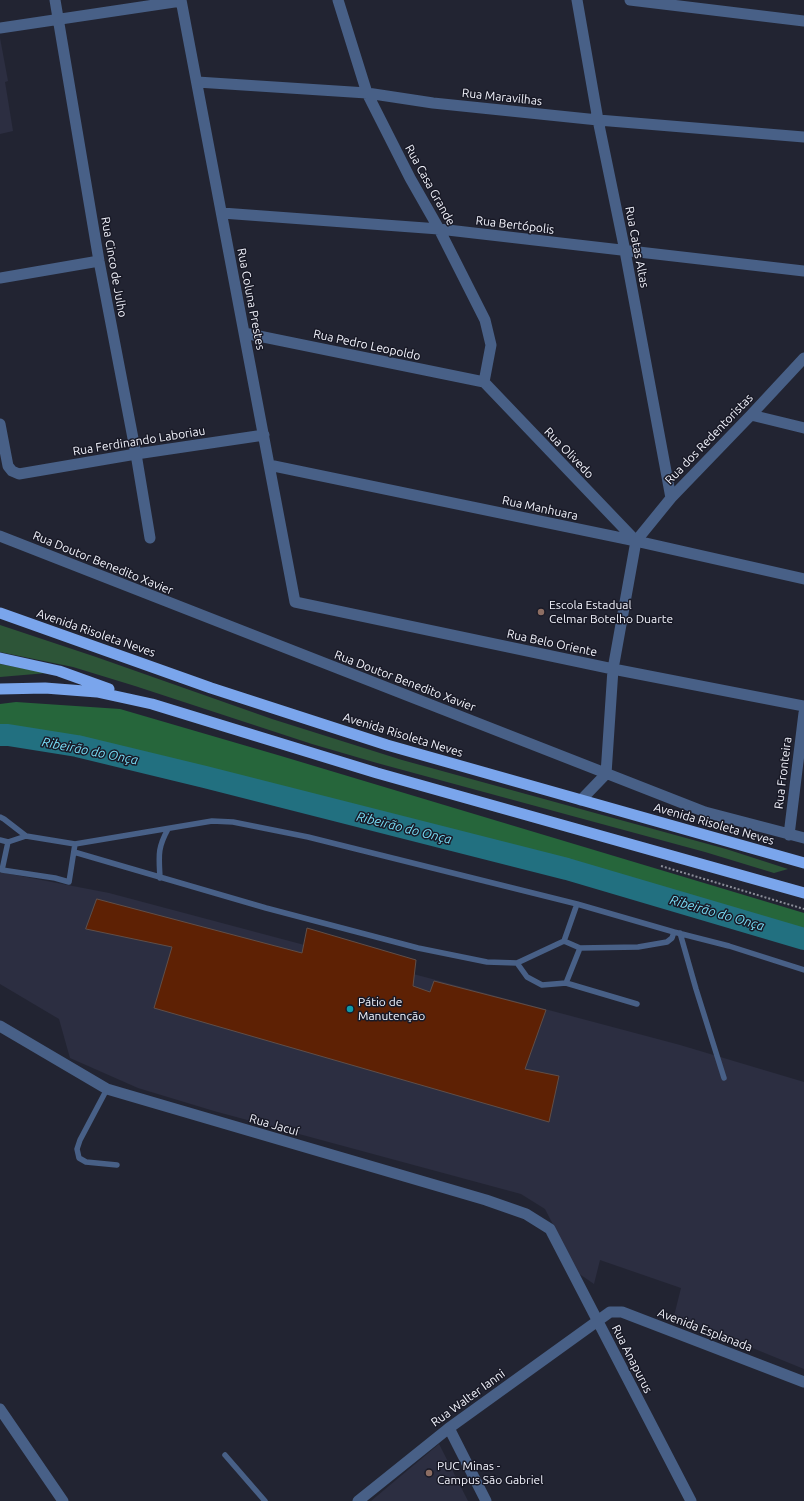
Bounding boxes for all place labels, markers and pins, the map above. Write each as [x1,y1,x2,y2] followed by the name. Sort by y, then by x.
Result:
[549,598,673,626] place label: Escola Estadual Celmar Botelho Duarte
[536,607,546,617] marker: Escola Estadual Celmar Botelho Duarte
[358,995,425,1023] place label: Pátio de Manutenção
[345,1004,355,1014] marker: Pátio de Manutenção
[437,1459,543,1487] place label: PUC Minas - Campus São Gabriel
[424,1468,434,1478] marker: PUC Minas - Campus São Gabriel

